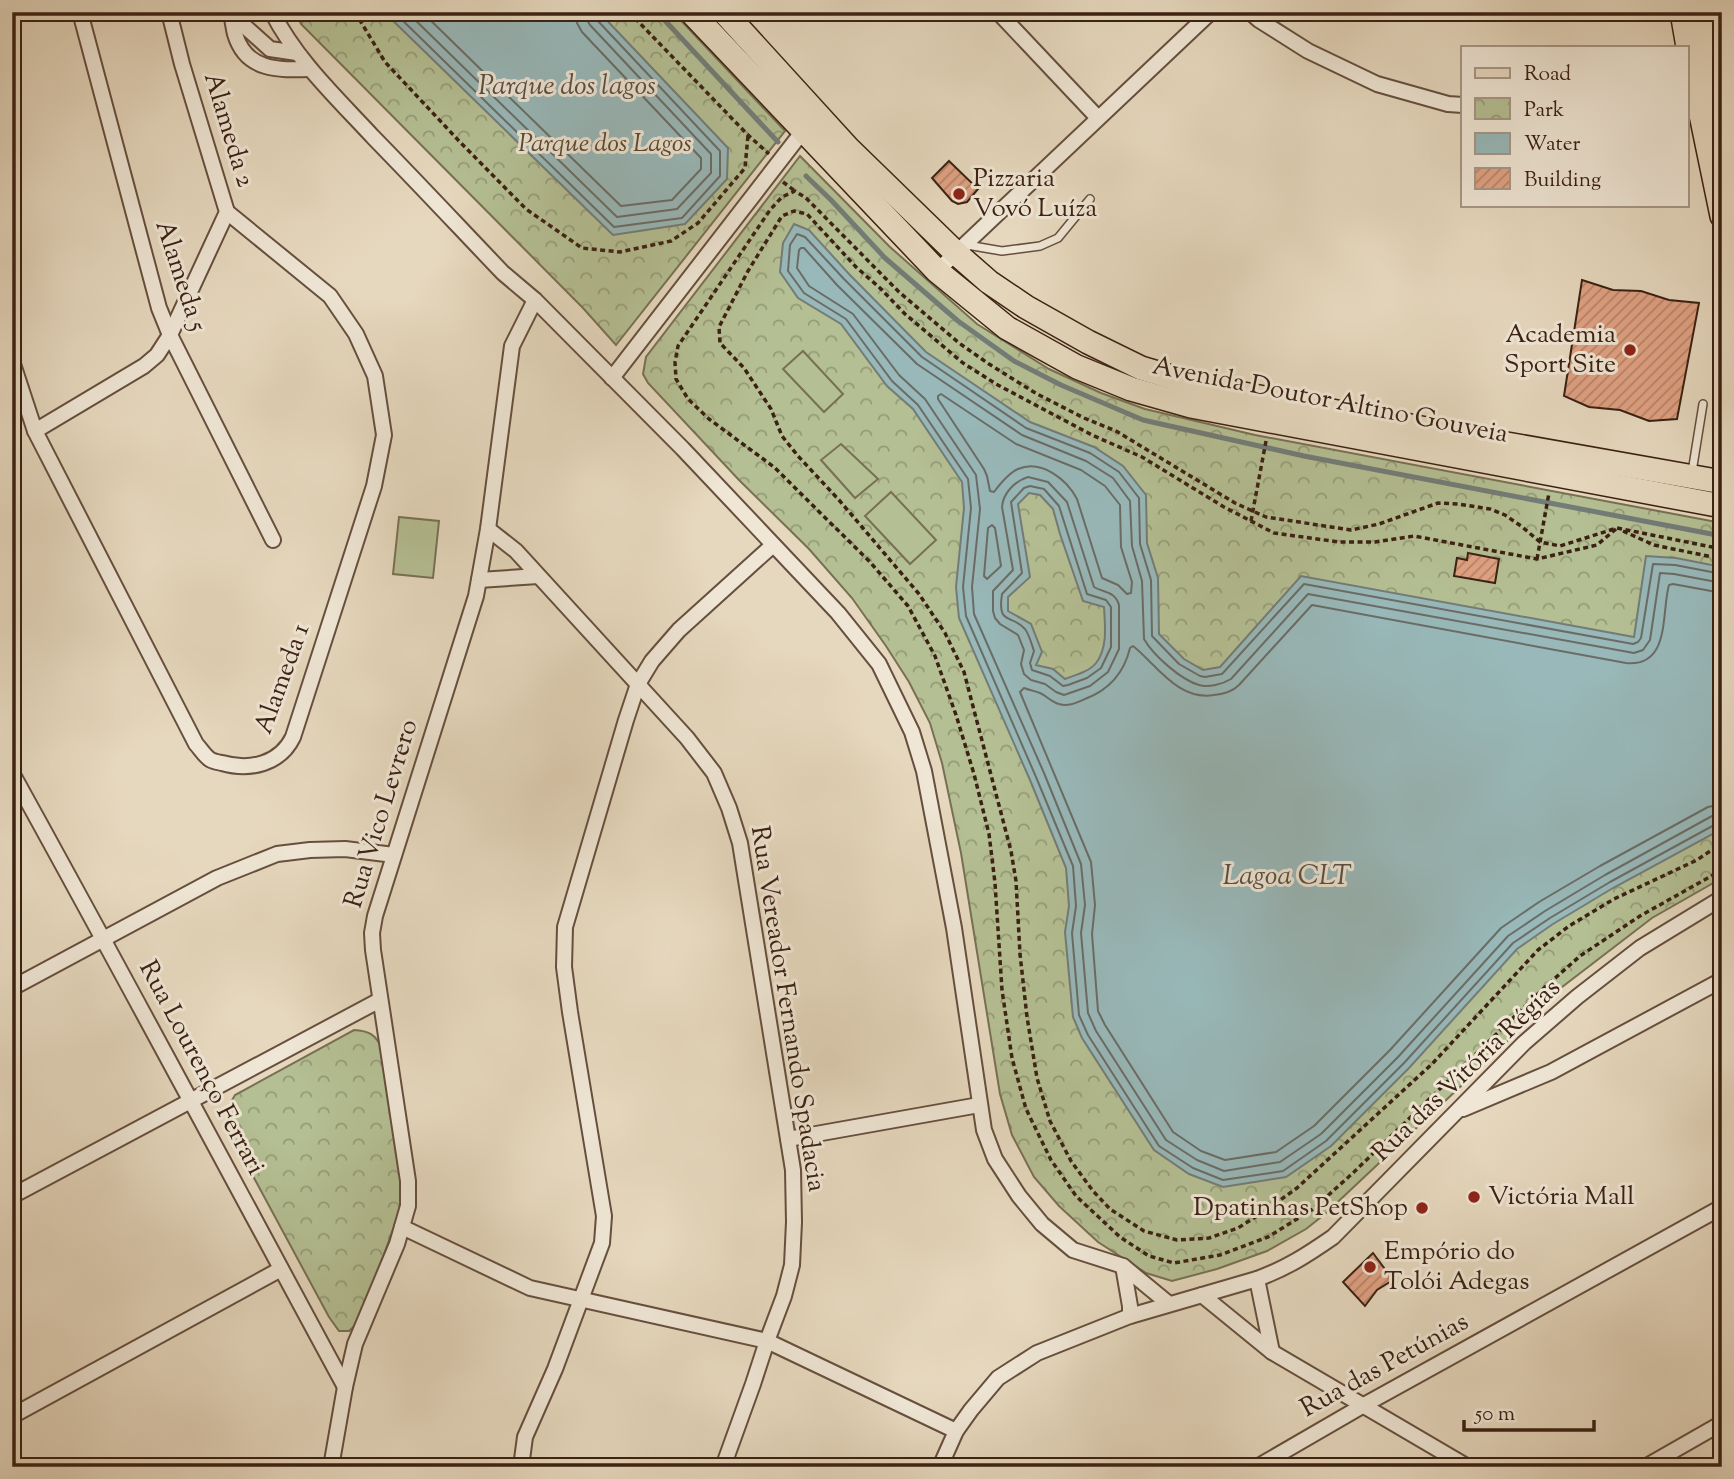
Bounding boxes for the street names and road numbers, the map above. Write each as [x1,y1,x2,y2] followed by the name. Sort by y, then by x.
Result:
[193,68,263,192] street label: Alameda 2
[145,216,215,336] street label: Alameda 5
[1149,348,1511,454] street label: Avenida Doutor Altino Gouveia
[246,619,320,739] street label: Alameda 1
[336,715,428,913] street label: Rua Vico Levrero
[740,823,834,1195] street label: Rua Vereador Fernando Spadacia
[129,954,273,1182] street label: Rua Lourenço Ferrari
[1364,971,1570,1171] street label: Rua das Vitória Régias
[1294,1304,1476,1428] street label: Rua das Petúnias

